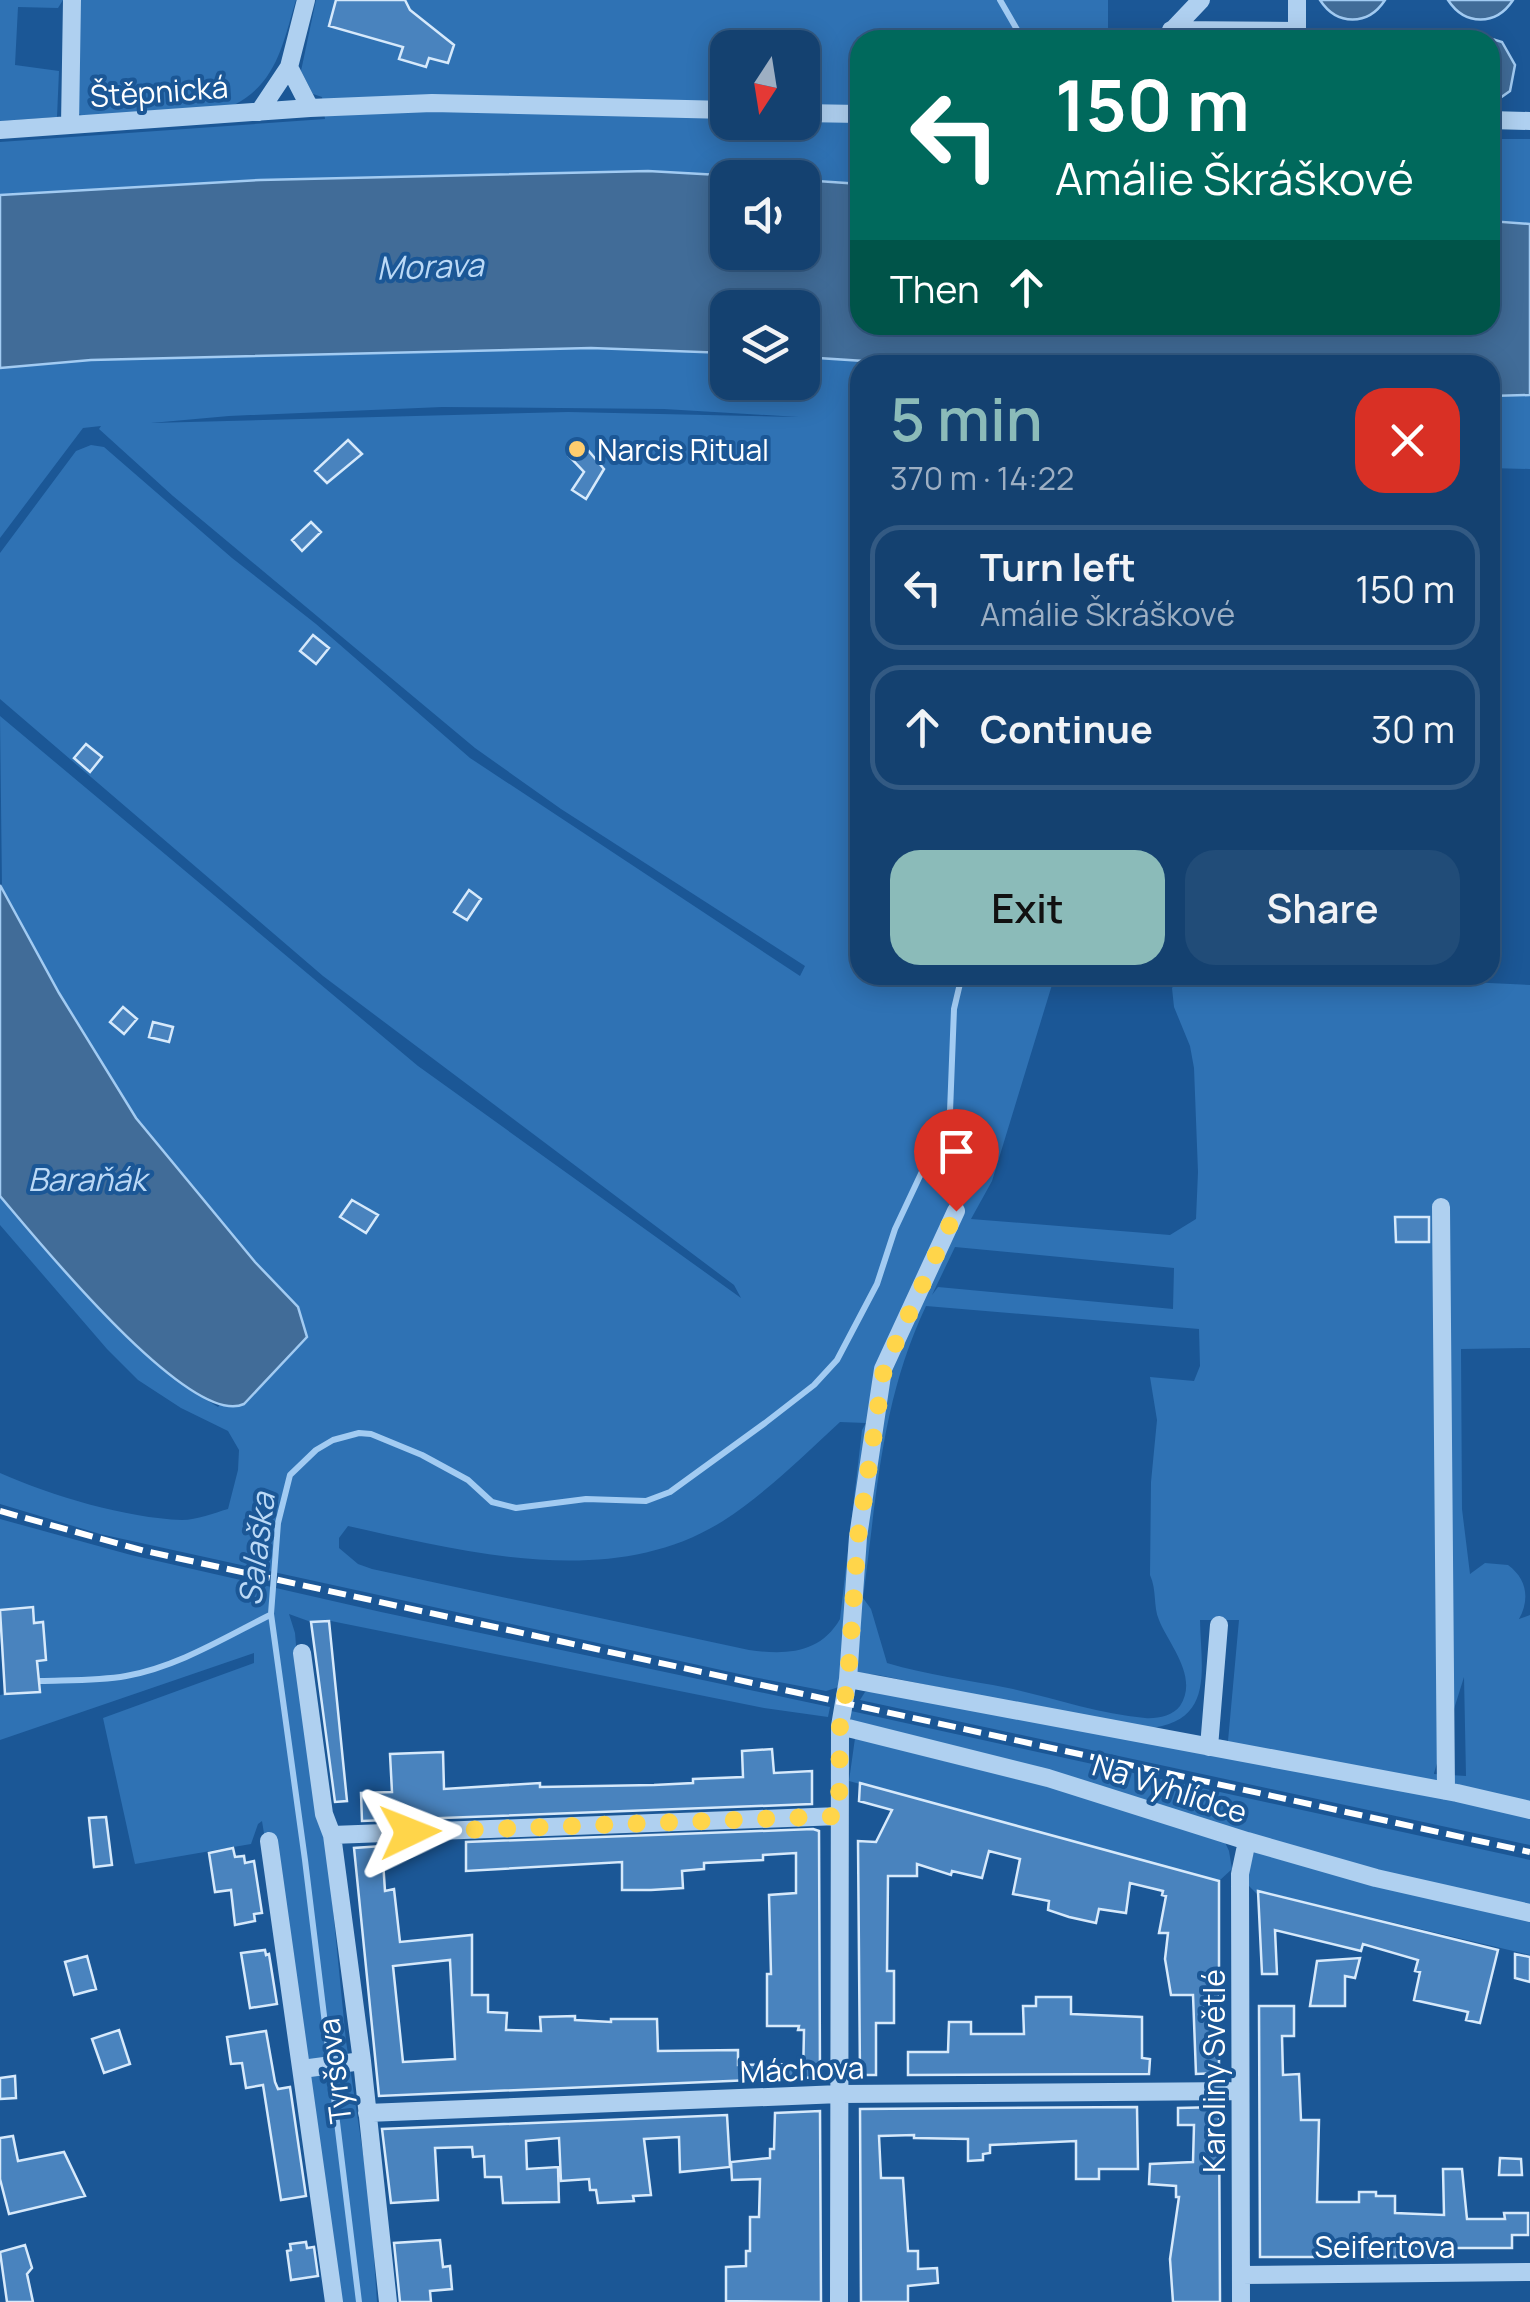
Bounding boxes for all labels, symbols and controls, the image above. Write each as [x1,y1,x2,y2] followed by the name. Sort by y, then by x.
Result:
[710,30,820,140] north arrow
[710,30,820,400] map controls
[1055,56,1250,152] text: 150 m
[89,66,229,116] street label: Štěpnická
[890,70,1020,200] icon: left
[1055,147,1414,209] text: Amálie Škráškové
[710,160,820,270] button: sound
[376,242,486,290] water label: Morava
[999,260,1054,315] icon: ahead
[890,262,979,314] text: Then
[710,290,820,400] button: layers
[890,377,1043,459] text: 5 min
[1355,388,1460,493] button: close
[597,429,769,470] place label: Narcis Ritual
[566,438,588,460] marker: Narcis Ritual
[890,456,1074,500] text: 370 m · 14:22
[980,540,1136,592] text: Turn left
[895,560,950,615] icon: left
[1355,562,1455,614] text: 150 m
[980,592,1235,636] text: Amálie Škráškové
[895,700,950,755] icon: ahead
[980,702,1153,754] text: Continue
[1371,702,1455,754] text: 30 m
[890,850,1165,965] button: Exit
[1185,850,1460,965] button: Share
[914,1109,999,1212] pin
[929,1124,984,1179] icon: arrive
[28,1157,150,1201] water label: Baraňák
[227,1488,285,1608] water label: Salaška
[1087,1744,1253,1832] street label: Na Vyhlídce
[358,1780,462,1884] position arrow
[1193,1969,1234,2173] street label: Karoliny Světlé
[307,2016,361,2126] street label: Tyršova
[739,2046,865,2092] street label: Máchova
[1315,2226,1456,2267] street label: Seifertova

